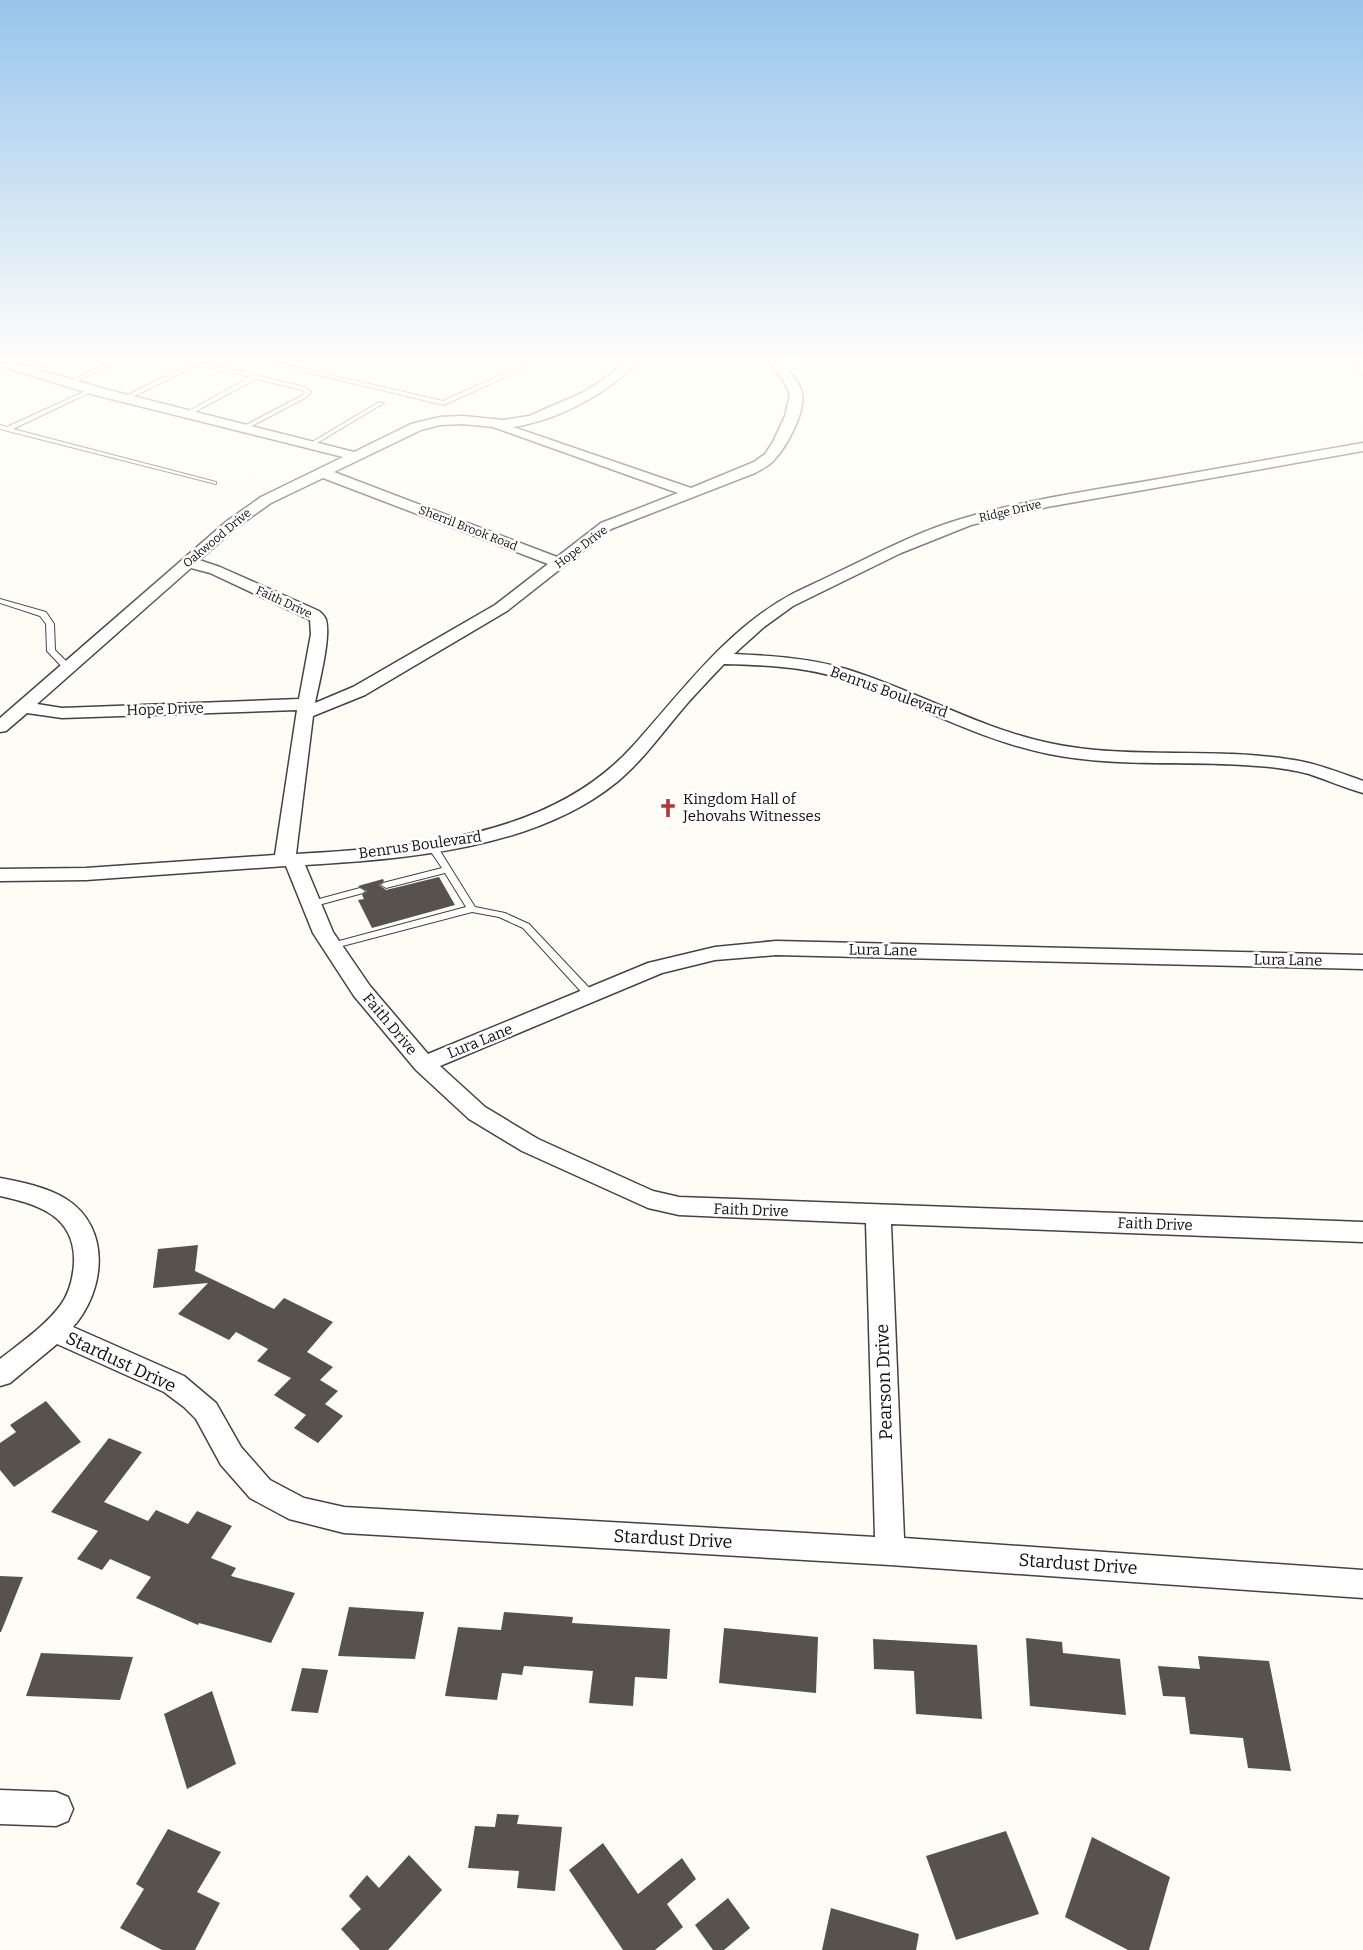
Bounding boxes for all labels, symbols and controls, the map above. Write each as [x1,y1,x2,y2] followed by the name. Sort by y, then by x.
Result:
[977,497,1043,525] street label: Ridge Drive
[417,503,519,553] street label: Sherril Brook Road
[180,506,254,570] street label: Oakwood Drive
[552,523,610,571] street label: Hope Drive
[254,583,314,621] street label: Faith Drive
[828,662,950,722] street label: Benrus Boulevard
[126,699,204,719] street label: Hope Drive
[682,790,821,825] place label: Kingdom Hall of Jehovahs Witnesses
[657,797,679,819] church icon: Kingdom Hall of Jehovahs Witnesses
[357,827,483,863] street label: Benrus Boulevard
[848,940,918,960] street label: Lura Lane
[1253,950,1323,970] street label: Lura Lane
[359,989,421,1059] street label: Faith Drive
[445,1020,515,1062] street label: Lura Lane
[713,1200,789,1220] street label: Faith Drive
[1117,1214,1193,1234] street label: Faith Drive
[871,1324,897,1440] street label: Pearson Drive
[62,1327,180,1397] street label: Stardust Drive
[613,1525,733,1553] street label: Stardust Drive
[1018,1549,1138,1579] street label: Stardust Drive

